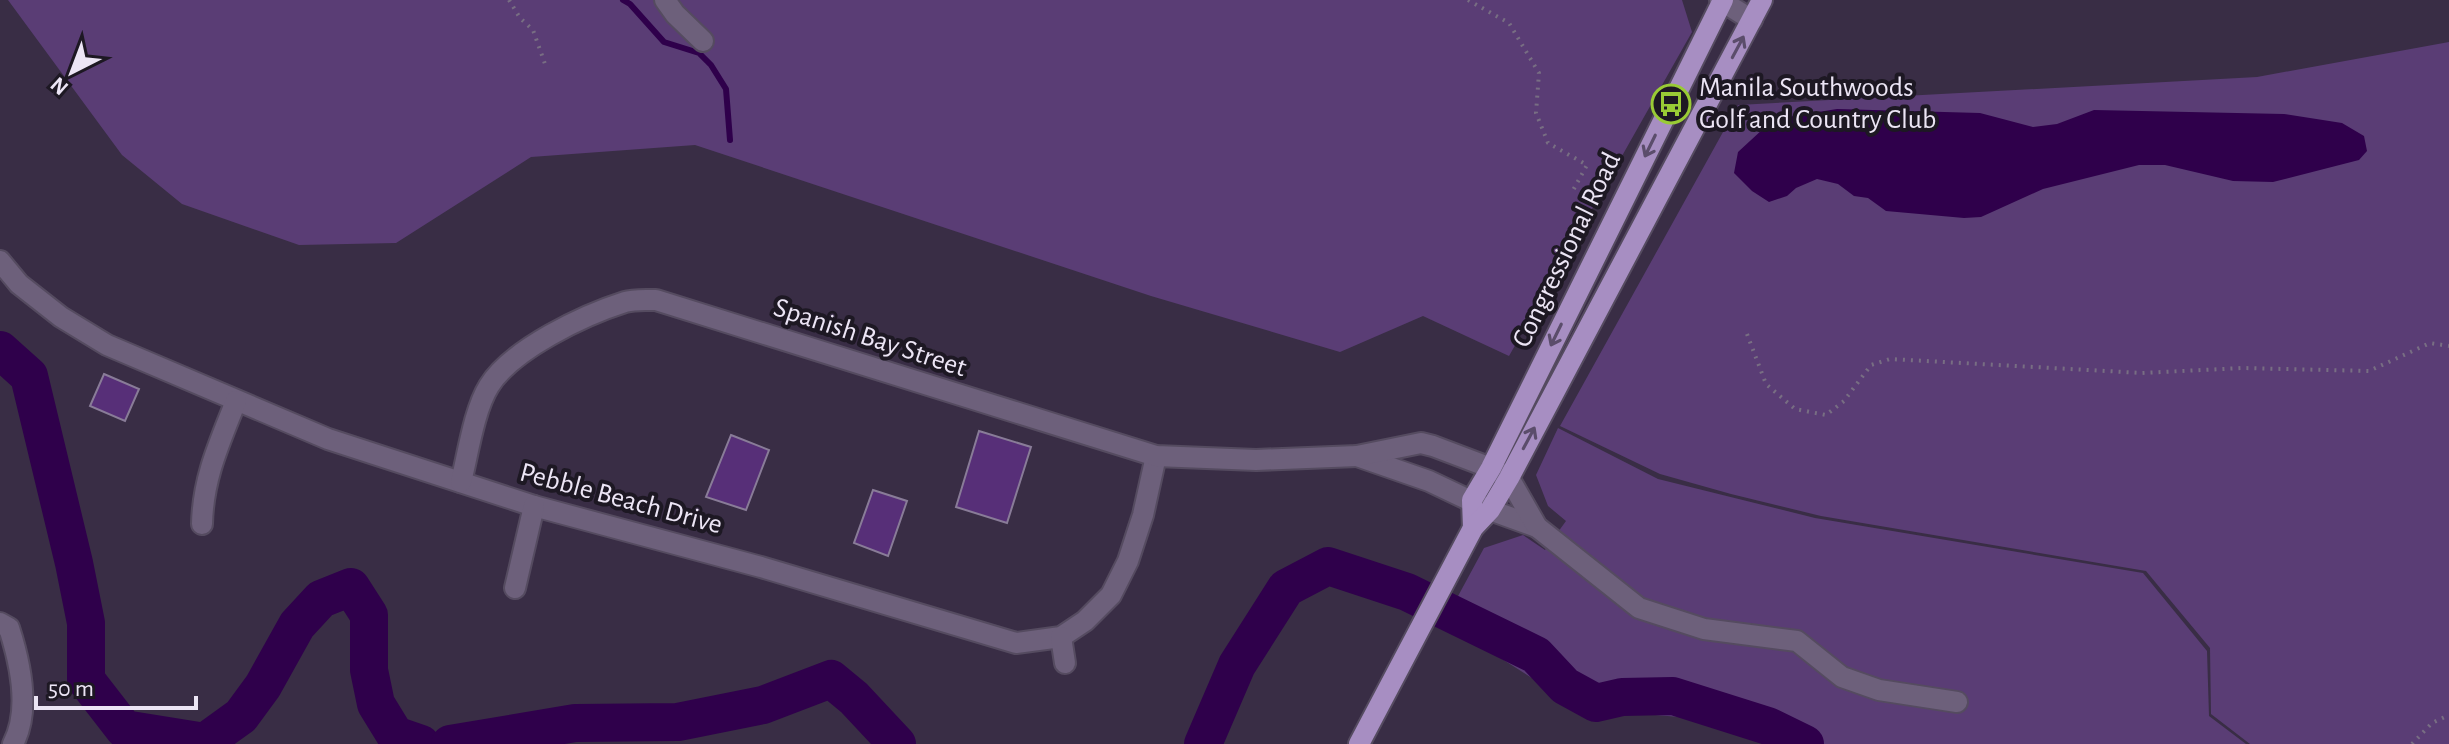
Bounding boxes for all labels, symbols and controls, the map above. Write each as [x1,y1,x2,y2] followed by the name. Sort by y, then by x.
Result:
[32,32,112,112] north arrow
[1730,35,1746,59] one-way arrow
[46,73,72,99] text: N
[1699,74,1936,134] place label: Manila Southwoods Golf and Country Club
[1650,83,1692,125] bus stop icon: Manila Southwoods Golf and Country Club
[1642,134,1657,158] one-way arrow
[1508,148,1626,352] street label: Congressional Road
[770,294,970,382] street label: Spanish Bay Street
[1548,323,1563,347] one-way arrow
[1522,427,1538,451] one-way arrow
[517,459,725,539] street label: Pebble Beach Drive
[36,660,196,710] scale bar
[48,677,94,701] text: 50 m

